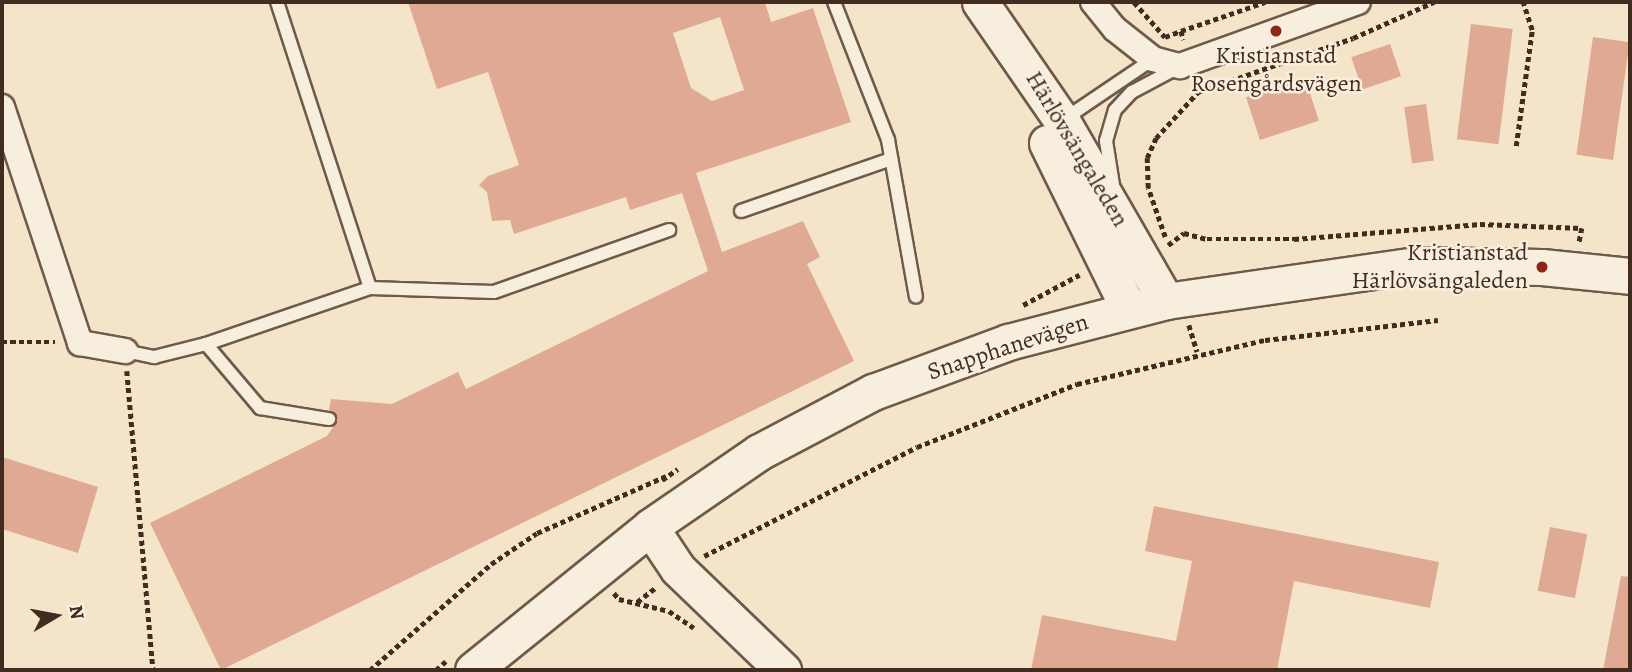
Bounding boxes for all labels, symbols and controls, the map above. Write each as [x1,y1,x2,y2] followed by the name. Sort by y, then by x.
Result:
[1268,23,1284,39] marker: Kristianstad Rosengårdsvägen
[1190,42,1362,98] place label: Kristianstad Rosengårdsvägen
[1019,66,1135,232] street label: Härlövsängaleden
[1352,239,1528,295] place label: Kristianstad Härlövsängaleden
[1534,259,1550,275] marker: Kristianstad Härlövsängaleden
[924,307,1092,387] street label: Snapphanevägen
[21,581,91,651] north arrow
[63,603,91,621] text: N

